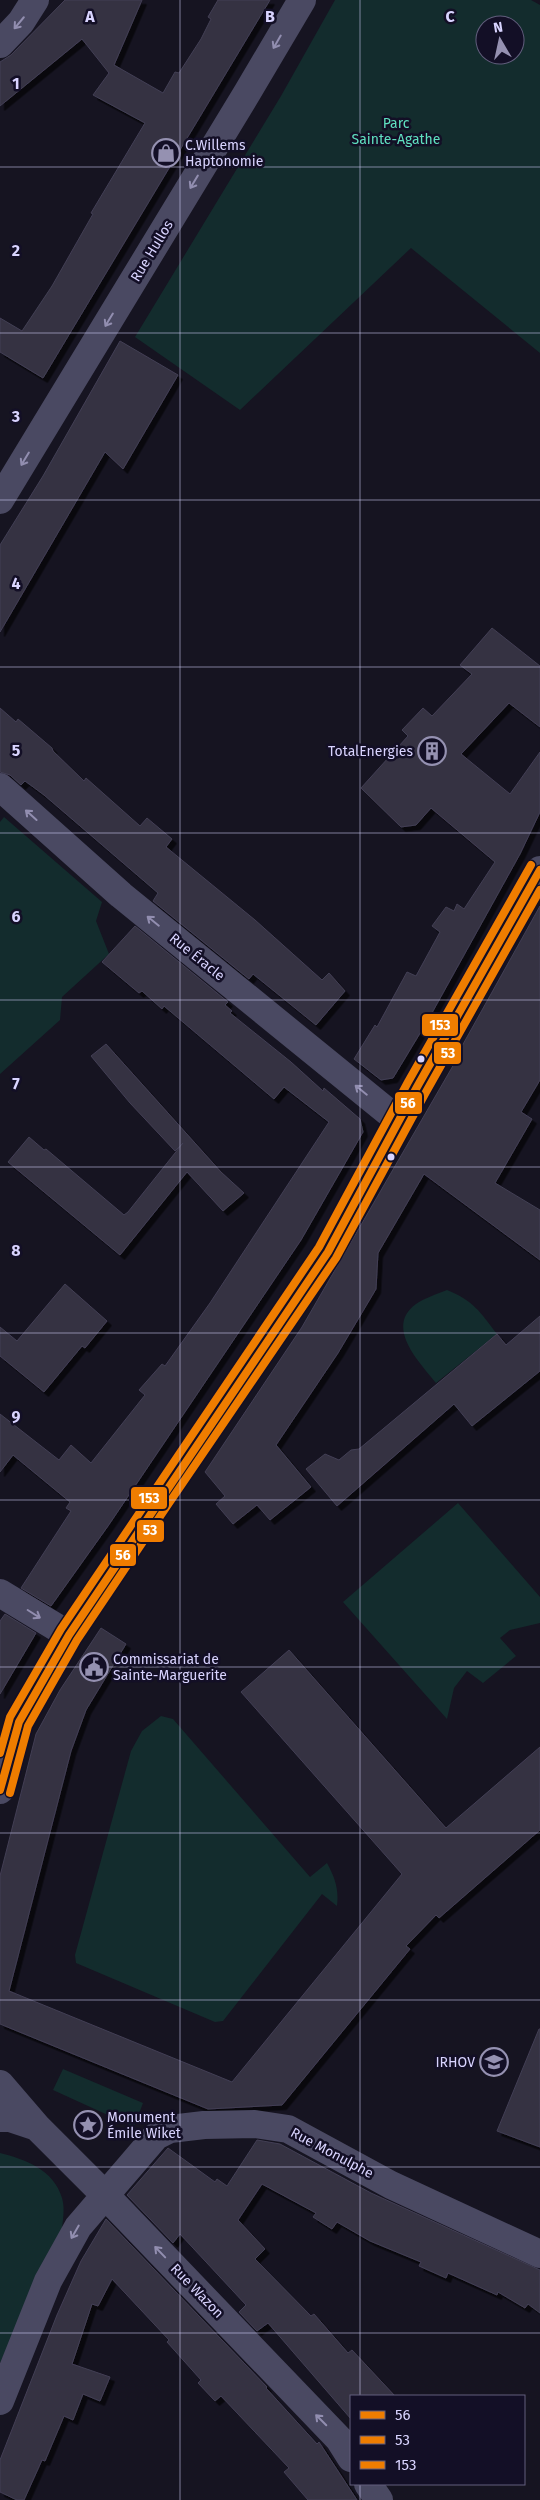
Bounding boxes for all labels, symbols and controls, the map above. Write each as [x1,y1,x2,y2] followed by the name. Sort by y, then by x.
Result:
[84,7,95,26] text: A
[265,7,275,26] text: B
[445,7,455,26] text: C
[475,15,525,65] north arrow
[14,16,25,29] one-way arrow
[492,19,504,37] text: N
[272,35,282,50] one-way arrow
[12,74,20,93] text: 1
[352,115,440,148] park label: Parc Sainte-Agathe
[185,137,263,170] place label: C.Willems Haptonomie
[151,138,181,168] shop icon: C.Willems Haptonomie
[188,174,198,188] one-way arrow
[127,217,177,285] street label: Rue Hullos
[12,241,20,260] text: 2
[104,313,114,327] one-way arrow
[11,407,20,426] text: 3
[19,452,29,466] one-way arrow
[11,574,21,593] text: 4
[417,736,447,766] building icon: TotalEnergies
[12,741,21,760] text: 5
[328,743,413,760] place label: TotalEnergies
[24,809,37,820] one-way arrow
[11,907,21,926] text: 6
[147,916,160,927] one-way arrow
[166,929,229,984] street label: Rue Éracle
[421,1013,459,1037] line badge: 153
[429,1017,451,1034] text: 153
[433,1041,462,1065] line badge: 53
[441,1045,455,1062] text: 53
[416,1054,426,1064] unlabelled marker
[12,1074,20,1093] text: 7
[355,1084,368,1095] one-way arrow
[394,1091,423,1115] line badge: 56
[400,1095,416,1112] text: 56
[386,1152,396,1162] unlabelled marker
[11,1241,21,1260] text: 8
[12,1407,21,1426] text: 9
[130,1486,168,1510] line badge: 153
[138,1490,160,1507] text: 153
[136,1519,165,1543] line badge: 53
[143,1522,157,1539] text: 53
[109,1543,137,1567] line badge: 56
[115,1547,131,1564] text: 56
[27,1609,41,1619] one-way arrow
[113,1651,227,1684] place label: Commissariat de Sainte-Marguerite
[79,1652,109,1682] public building icon: Commissariat de Sainte-Marguerite
[479,2047,509,2077] school or university icon: IRHOV
[435,2054,475,2071] place label: IRHOV
[107,2109,182,2142] place label: Monument Émile Wiket
[73,2110,103,2140] place icon: Monument Émile Wiket
[288,2124,376,2182] street label: Rue Monulphe
[69,2225,79,2239] one-way arrow
[154,2246,166,2258] one-way arrow
[167,2260,227,2322] street label: Rue Wazon
[350,2395,525,2485] legend
[395,2406,411,2424] text: 56
[314,2414,327,2426] one-way arrow
[395,2431,410,2449] text: 53
[395,2456,416,2474] text: 153

